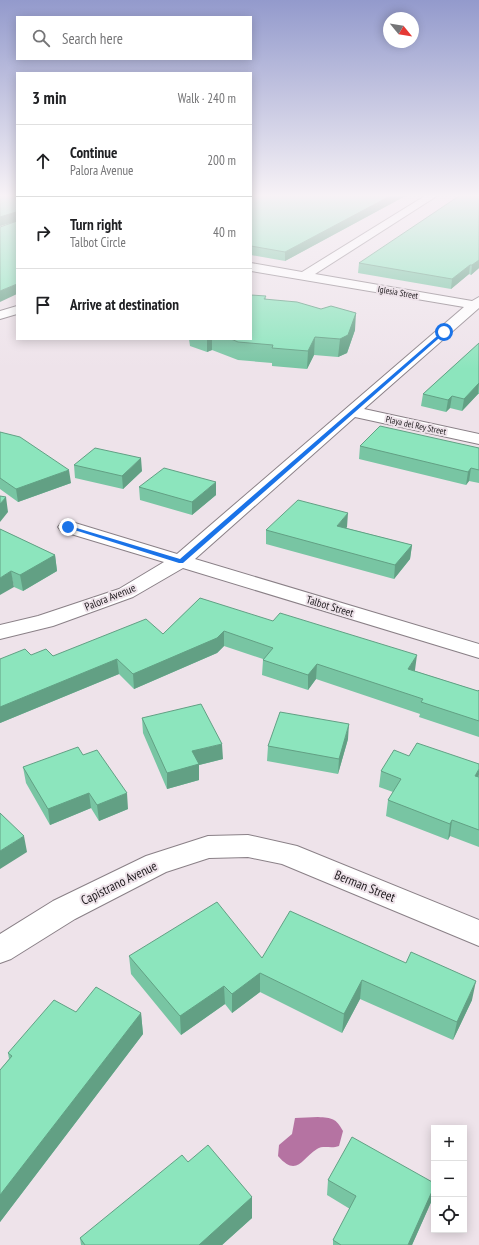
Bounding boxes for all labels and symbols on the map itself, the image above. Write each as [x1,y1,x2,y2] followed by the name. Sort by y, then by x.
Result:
[383,12,419,48] north arrow
[377,283,420,301] street label: Iglesia Street
[435,323,453,341] route start
[385,413,448,437] street label: Playa del Rey Street
[59,518,77,536] route end
[83,580,138,614] street label: Palora Avenue
[305,592,355,620] street label: Talbot Street
[78,857,160,909] street label: Capistrano Avenue
[332,866,398,906] street label: Berman Street

